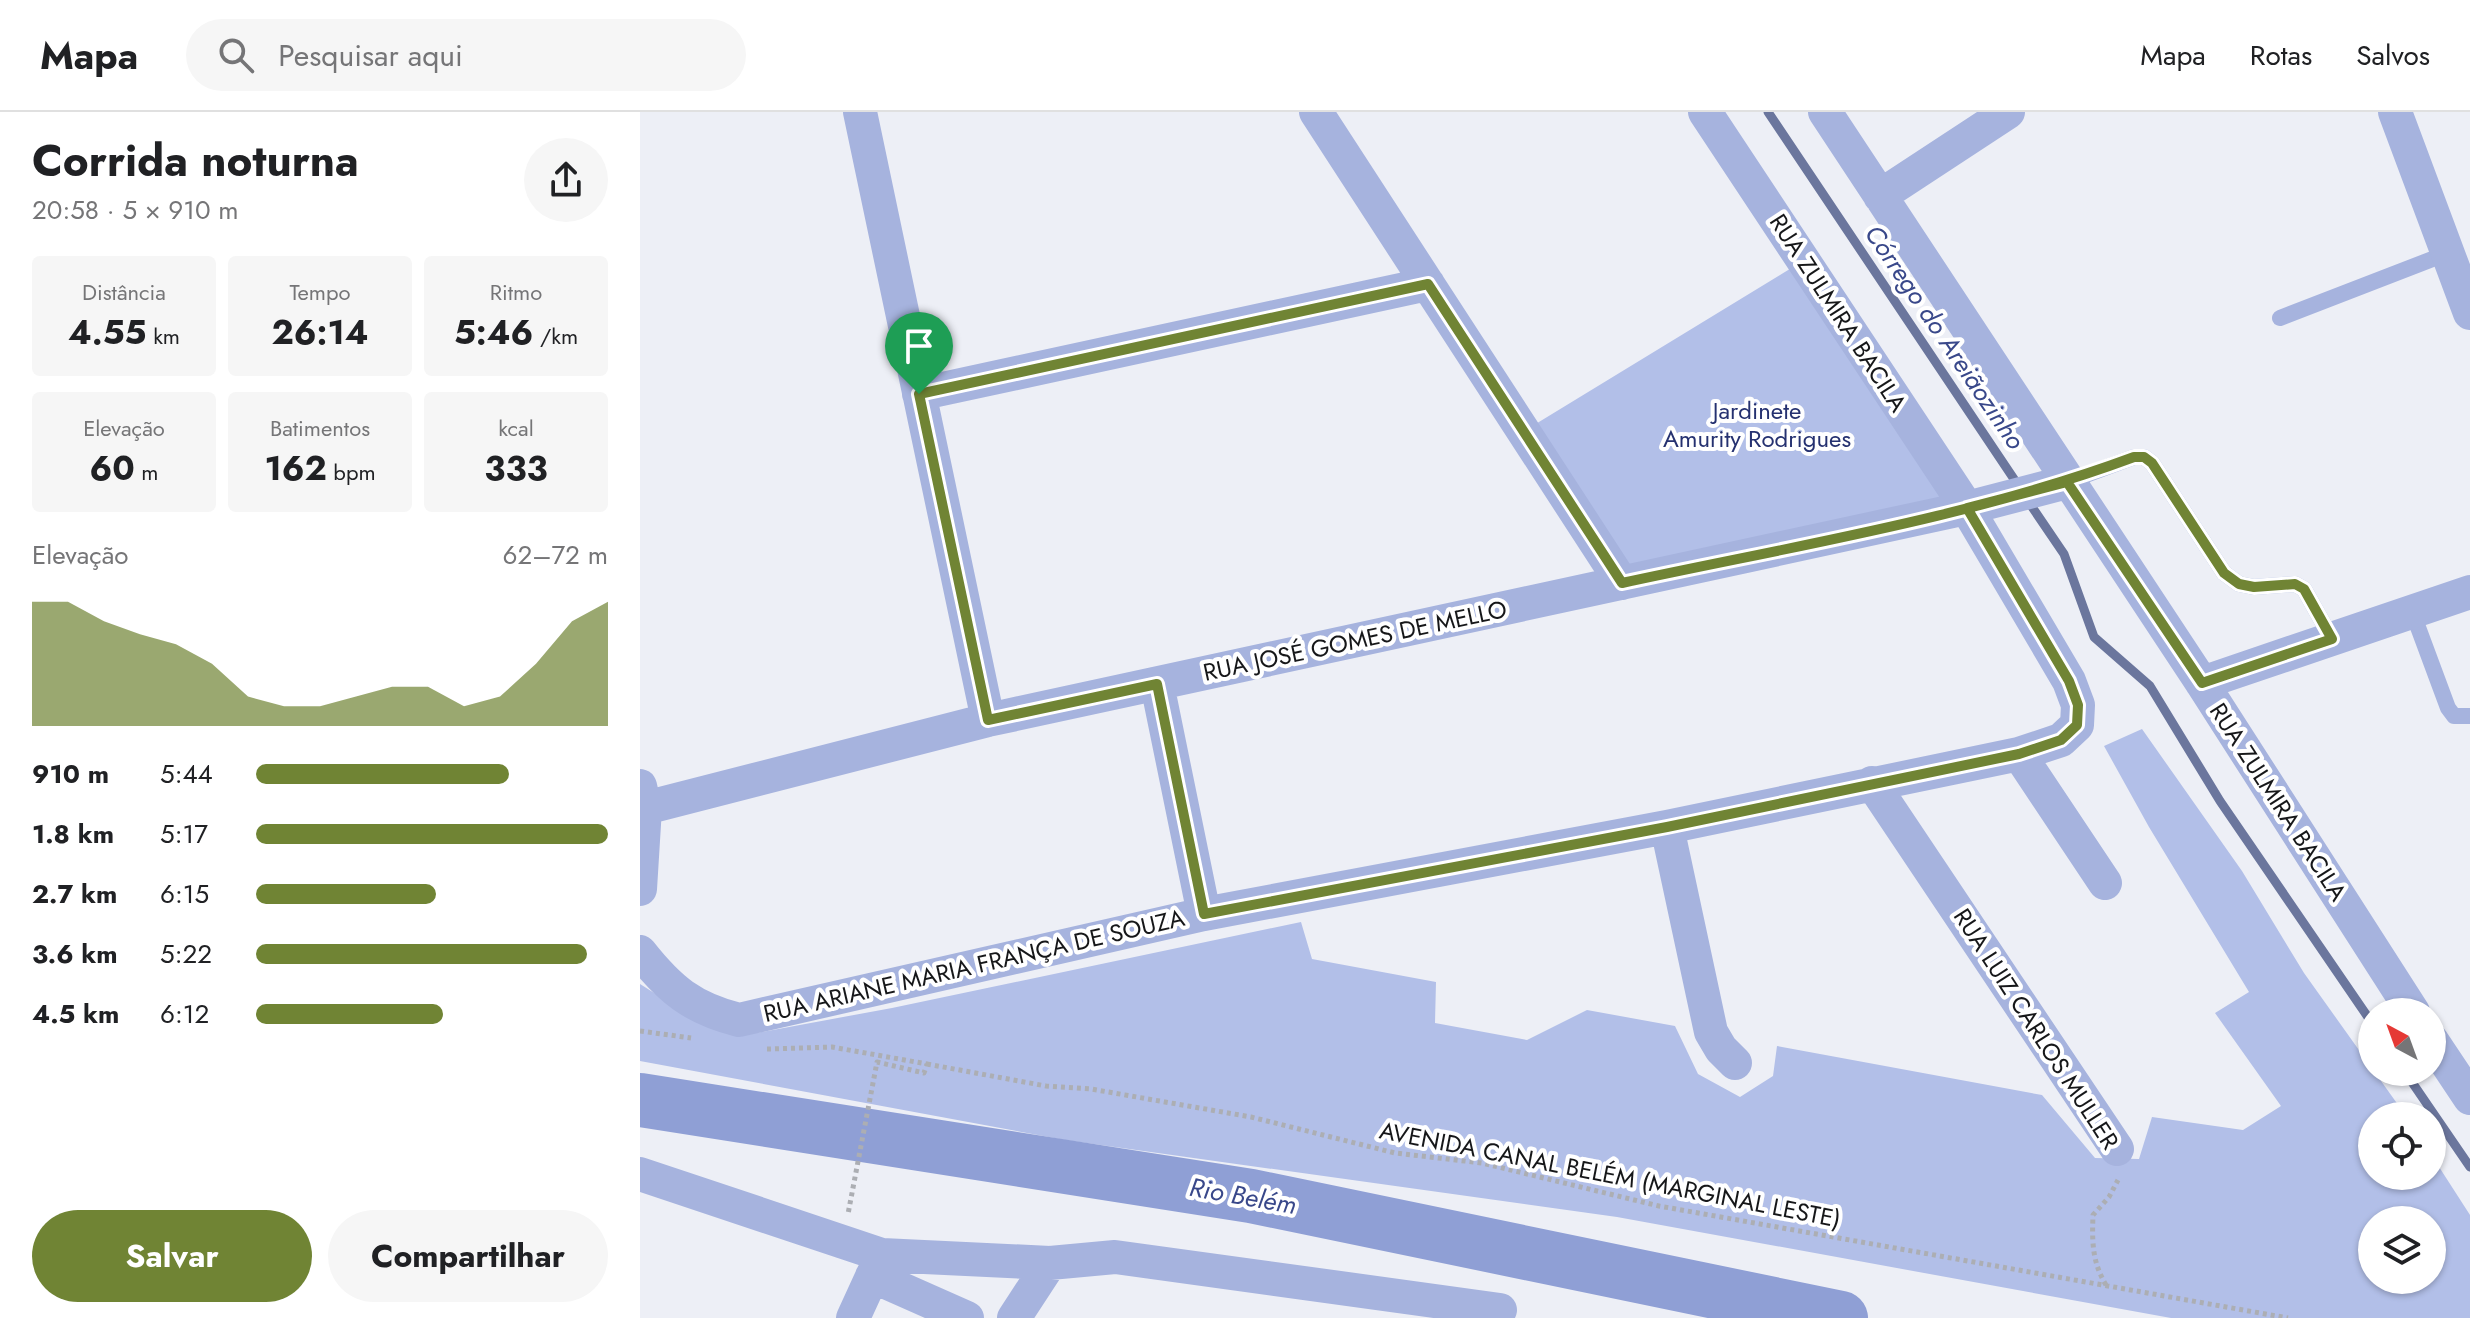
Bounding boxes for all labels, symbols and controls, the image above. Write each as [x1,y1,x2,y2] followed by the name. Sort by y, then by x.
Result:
[186,19,746,91] search box
[40,28,138,83] text: Mapa
[214,33,258,77] icon: search
[278,34,463,77] text: Pesquisar aqui
[2140,35,2206,76] text: Mapa
[2250,35,2312,76] text: Rotas
[2356,35,2430,76] text: Salvos
[32,129,359,193] text: Corrida noturna
[524,138,608,222] button: share
[32,191,239,229] text: 20:58 · 5 × 910 m
[1761,207,1916,419] street label: RUA ZULMIRA BACILA
[1856,217,2035,457] water label: Córrego do Areiãozinho
[82,276,166,308] text: Distância
[289,276,351,308] text: Tempo
[490,276,542,308] text: Ritmo
[68,308,147,357] text: 4.55
[271,308,369,357] text: 26:14
[454,308,533,357] text: 5:46
[885,312,953,394] pin
[147,320,180,352] text: km
[533,320,578,352] text: /km
[897,324,941,368] icon: arrive
[1663,393,1851,456] park label: Jardinete Amurity Rodrigues
[83,412,165,444] text: Elevação
[270,412,370,444] text: Batimentos
[498,412,534,444] text: kcal
[89,444,135,493] text: 60
[264,444,327,493] text: 162
[484,444,548,493] text: 333
[135,456,159,488] text: m
[327,456,376,488] text: bpm
[32,536,128,574] text: Elevação
[502,536,608,574] text: 62–72 m
[1200,591,1510,690] street label: RUA JOSÉ GOMES DE MELLO
[2201,696,2356,908] street label: RUA ZULMIRA BACILA
[32,755,109,793] text: 910 m
[160,755,213,793] text: 5:44
[32,815,114,853] text: 1.8 km
[160,815,208,853] text: 5:17
[32,875,117,913] text: 2.7 km
[160,875,209,913] text: 6:15
[760,900,1188,1031] street label: RUA ARIANE MARIA FRANÇA DE SOUZA
[1945,901,2128,1157] street label: RUA LUIZ CARLOS MULLER
[32,935,118,973] text: 3.6 km
[160,935,212,973] text: 5:22
[32,995,119,1033] text: 4.5 km
[160,995,209,1033] text: 6:12
[2358,998,2446,1086] north arrow
[2358,998,2446,1294] map controls
[2358,1102,2446,1190] button: locate
[1376,1113,1844,1236] street label: AVENIDA CANAL BELÉM (MARGINAL LESTE)
[1187,1168,1299,1224] water label: Rio Belém
[2358,1206,2446,1294] button: layers
[32,1210,312,1302] button: Salvar
[328,1210,608,1302] button: Compartilhar

